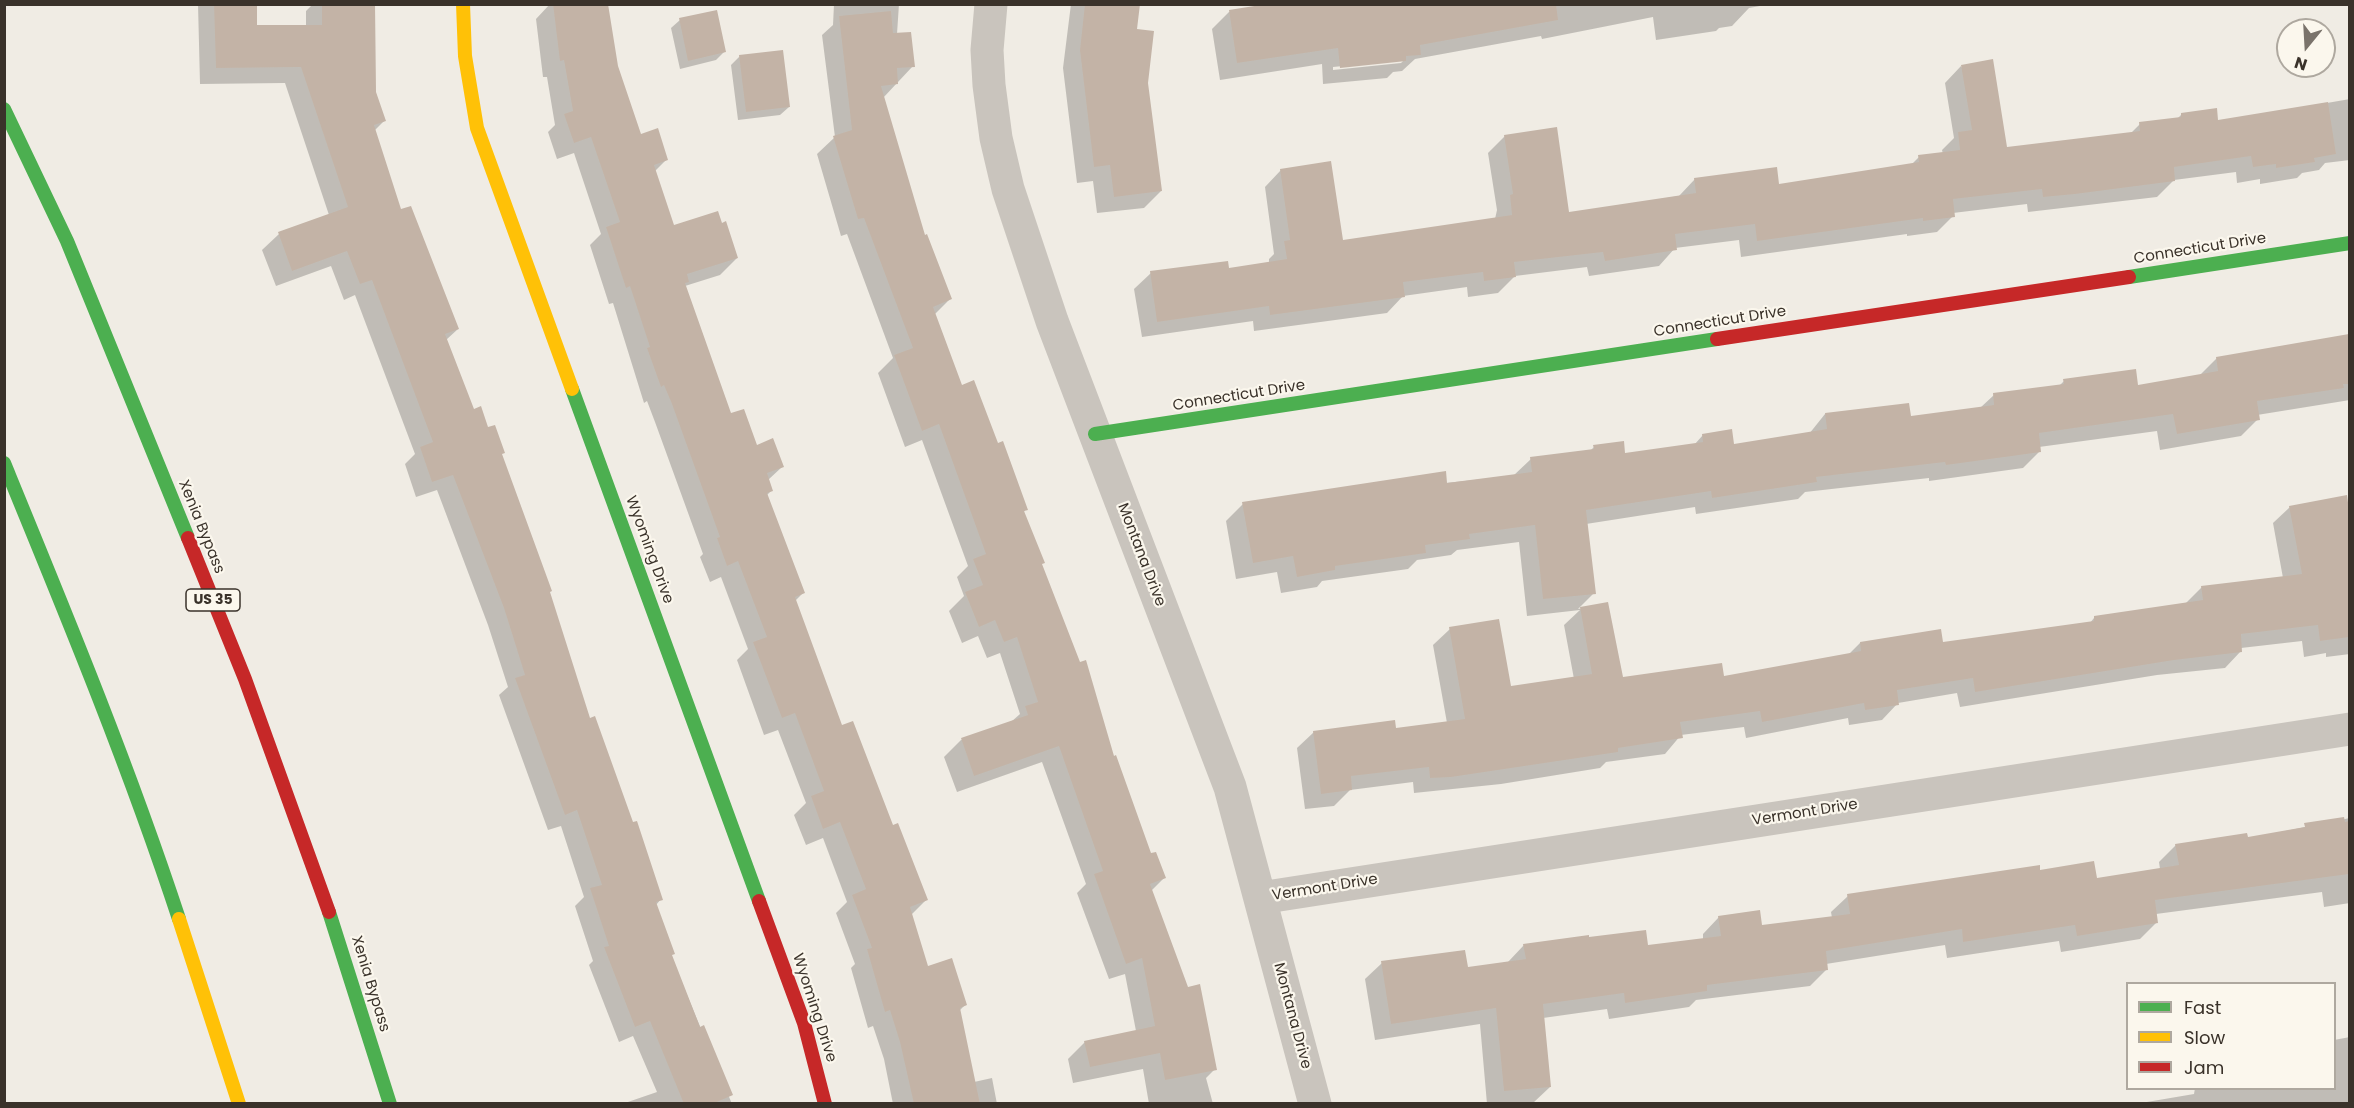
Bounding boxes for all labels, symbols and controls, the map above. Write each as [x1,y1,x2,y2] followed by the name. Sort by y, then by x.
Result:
[2276,18,2336,78] north arrow
[2292,51,2310,76] text: N
[2133,230,2267,268] street label: Connecticut Drive
[1653,303,1787,341] street label: Connecticut Drive
[1172,377,1306,415] street label: Connecticut Drive
[174,477,228,577] street label: Xenia Bypass
[621,494,677,606] street label: Wyoming Drive
[1113,501,1169,609] street label: Montana Drive
[186,589,240,611] road number: US 35
[1751,796,1859,830] street label: Vermont Drive
[1271,871,1379,905] street label: Vermont Drive
[347,934,393,1034] street label: Xenia Bypass
[788,951,840,1065] street label: Wyoming Drive
[1269,961,1315,1071] street label: Montana Drive
[2126,982,2336,1090] legend
[2184,995,2221,1020] text: Fast
[2184,1025,2225,1050] text: Slow
[2184,1055,2224,1080] text: Jam

